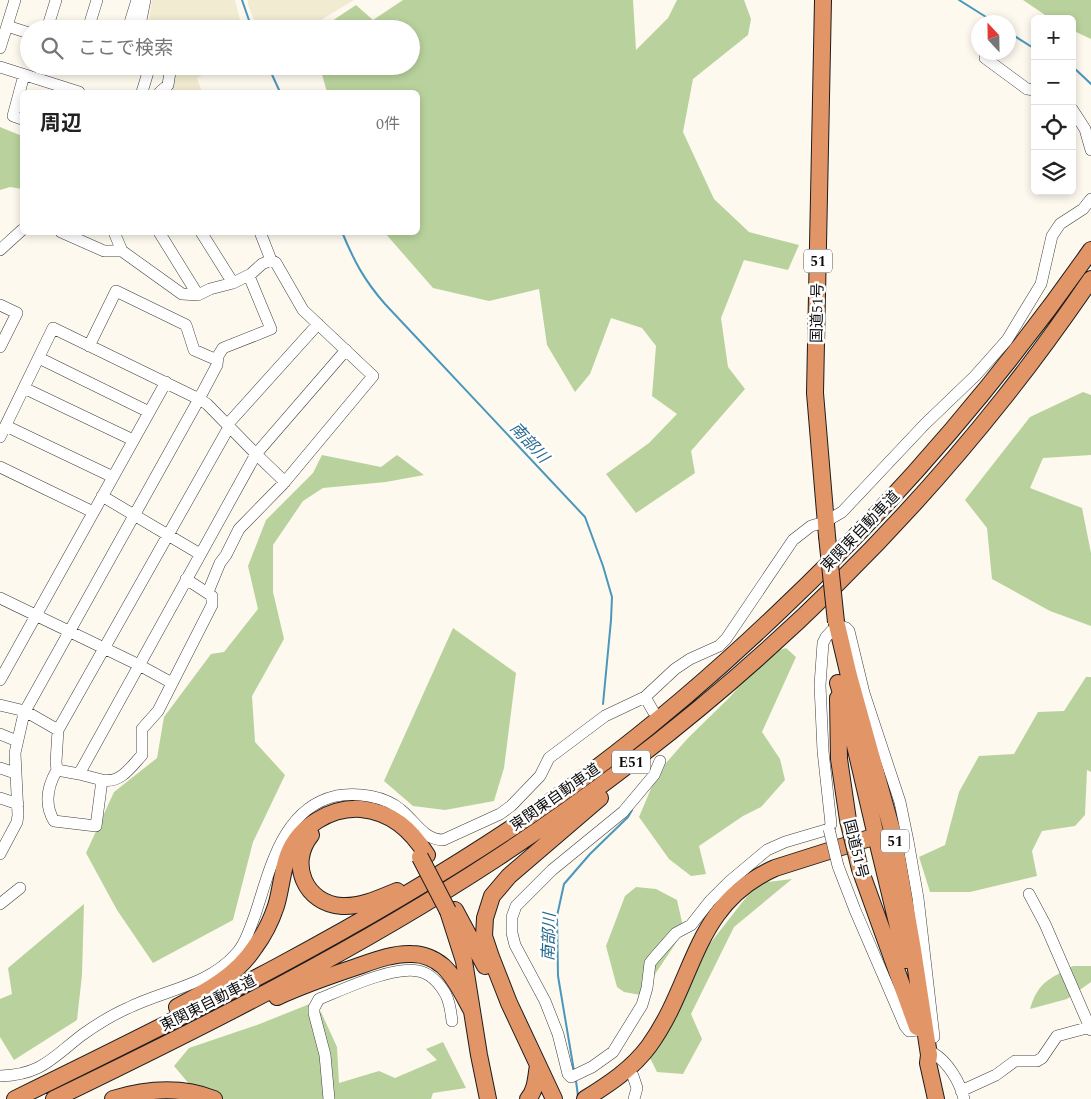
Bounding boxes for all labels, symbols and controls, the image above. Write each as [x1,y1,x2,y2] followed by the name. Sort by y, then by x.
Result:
[971,15,1016,60] north arrow
[1031,15,1076,195] map controls
[1031,15,1076,60] button: +
[20,20,420,75] search box
[38,34,66,62] icon: search
[78,34,173,63] text: ここで検索
[1031,60,1076,105] button: −
[1031,105,1076,150] button: locate
[40,108,82,140] text: 周辺
[376,112,400,136] text: 0件
[1031,150,1076,195] button: layers
[804,250,832,272] road number: 51
[805,283,830,343] street label: 国道51号
[504,417,556,470] water label: 南部川
[816,486,905,577] street label: 東関東自動車道
[612,750,650,774] road number: E51
[506,758,605,837] street label: 東関東自動車道
[837,817,874,881] street label: 国道51号
[881,829,909,852] road number: 51
[536,911,562,961] water label: 南部川
[156,969,260,1038] street label: 東関東自動車道

